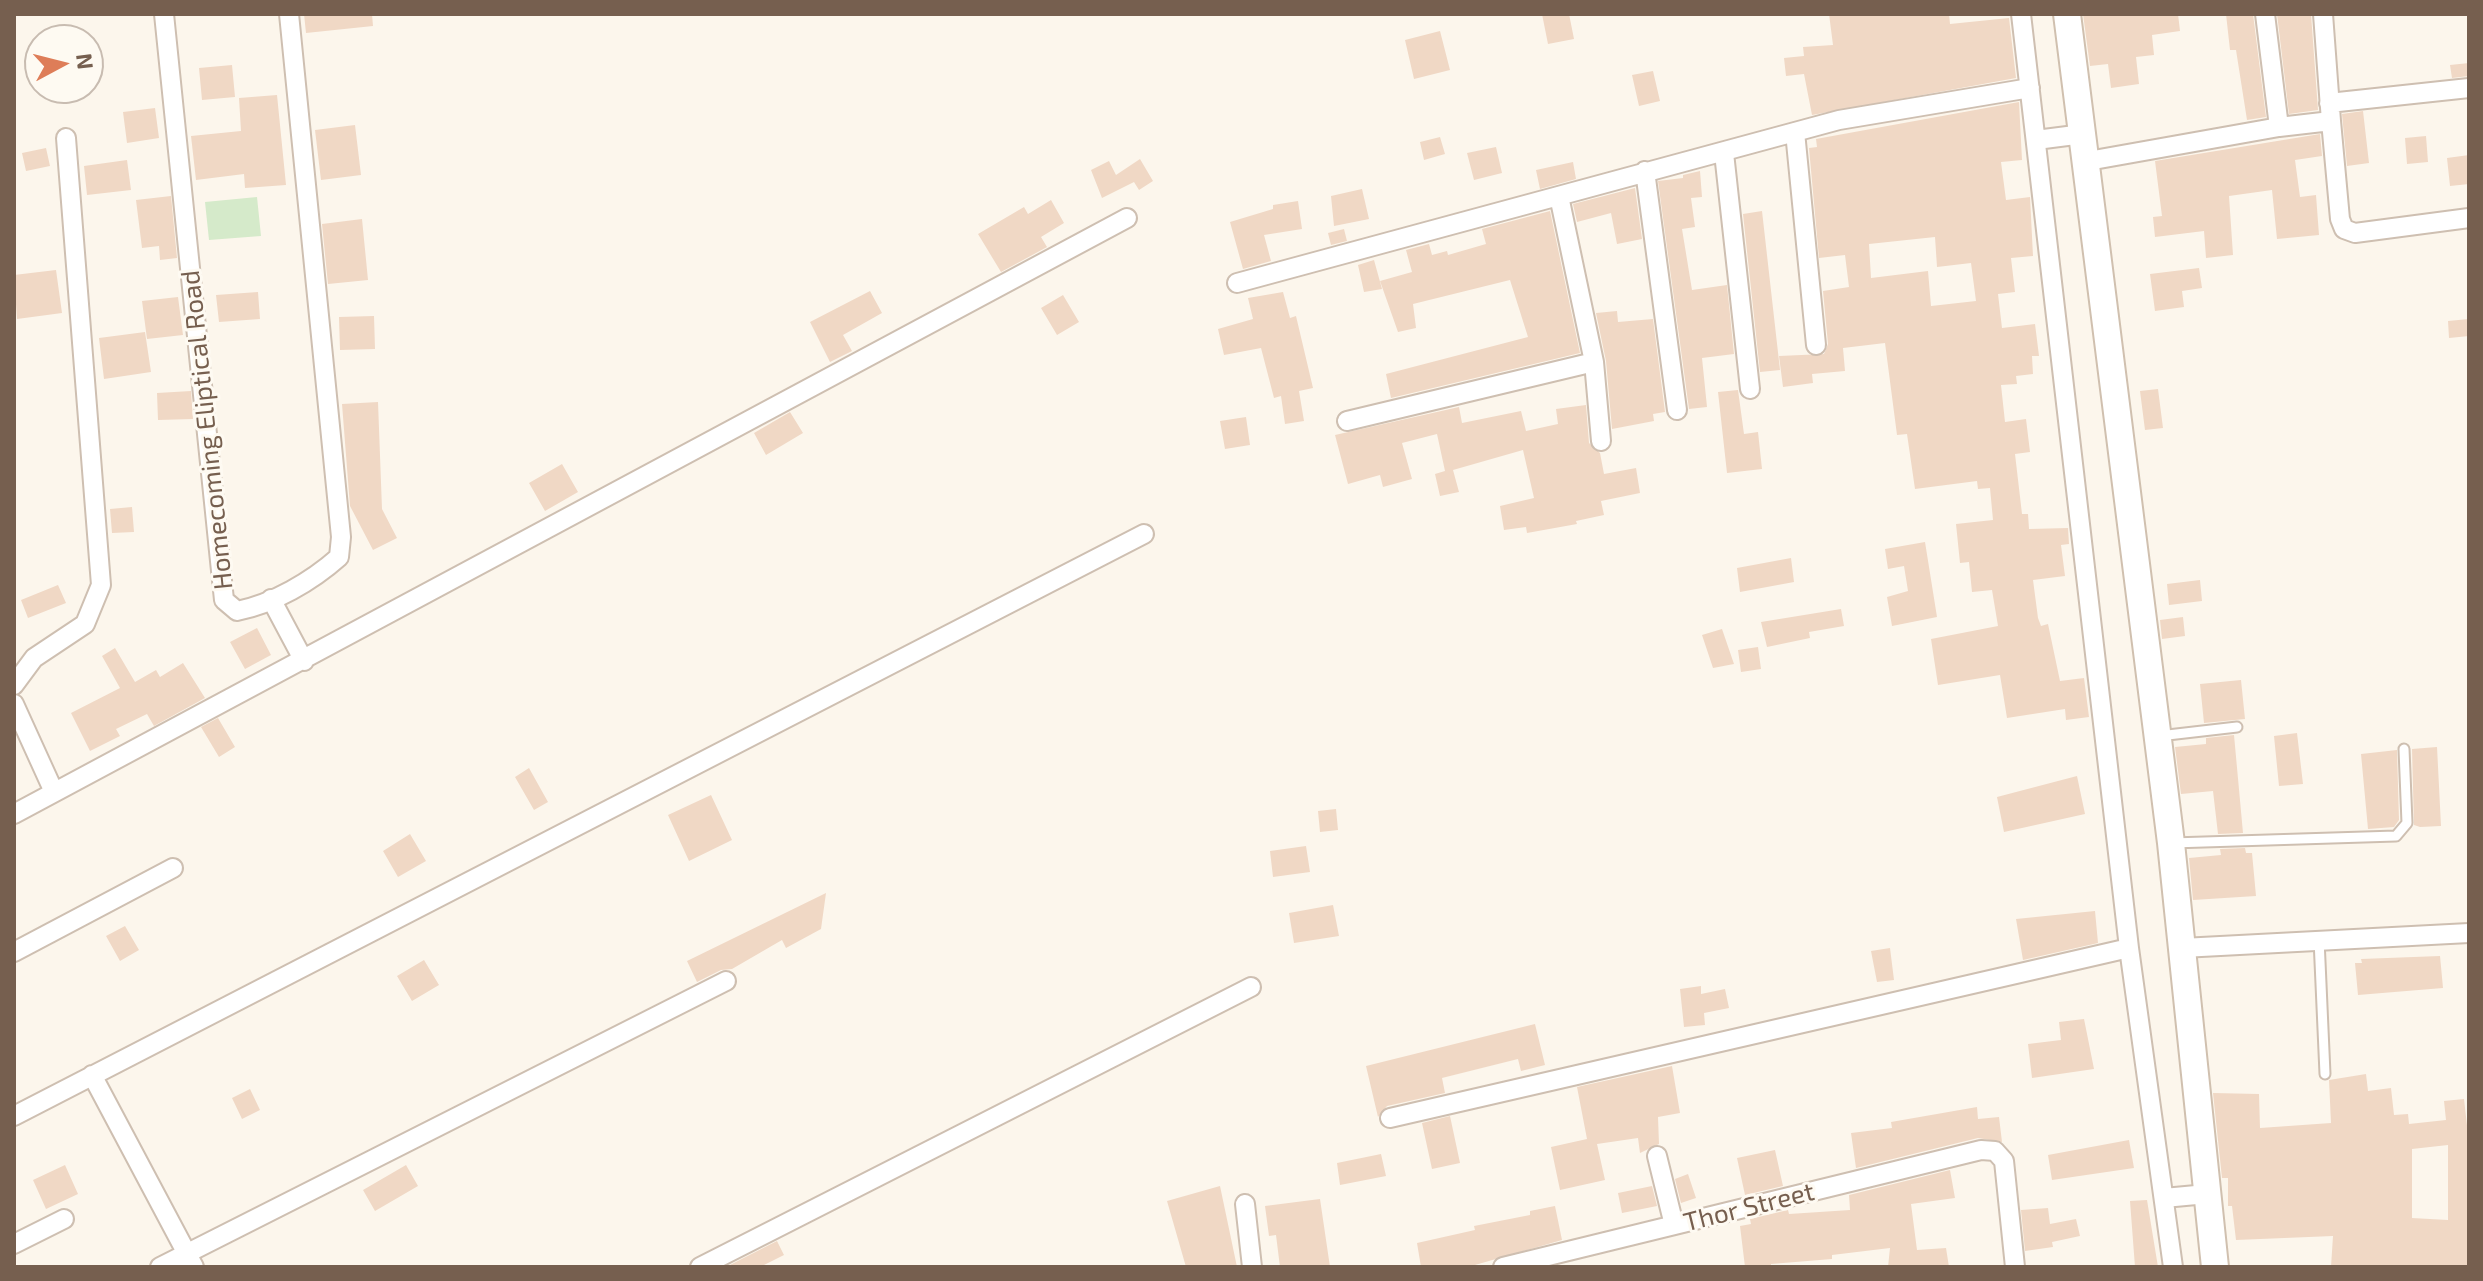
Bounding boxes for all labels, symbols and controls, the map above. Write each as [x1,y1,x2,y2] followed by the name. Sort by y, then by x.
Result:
[24,24,104,104] north arrow
[72,52,100,71] text: N
[175,269,239,591] street label: Homecoming Eliptical Road
[1680,1176,1818,1238] street label: Thor Street

